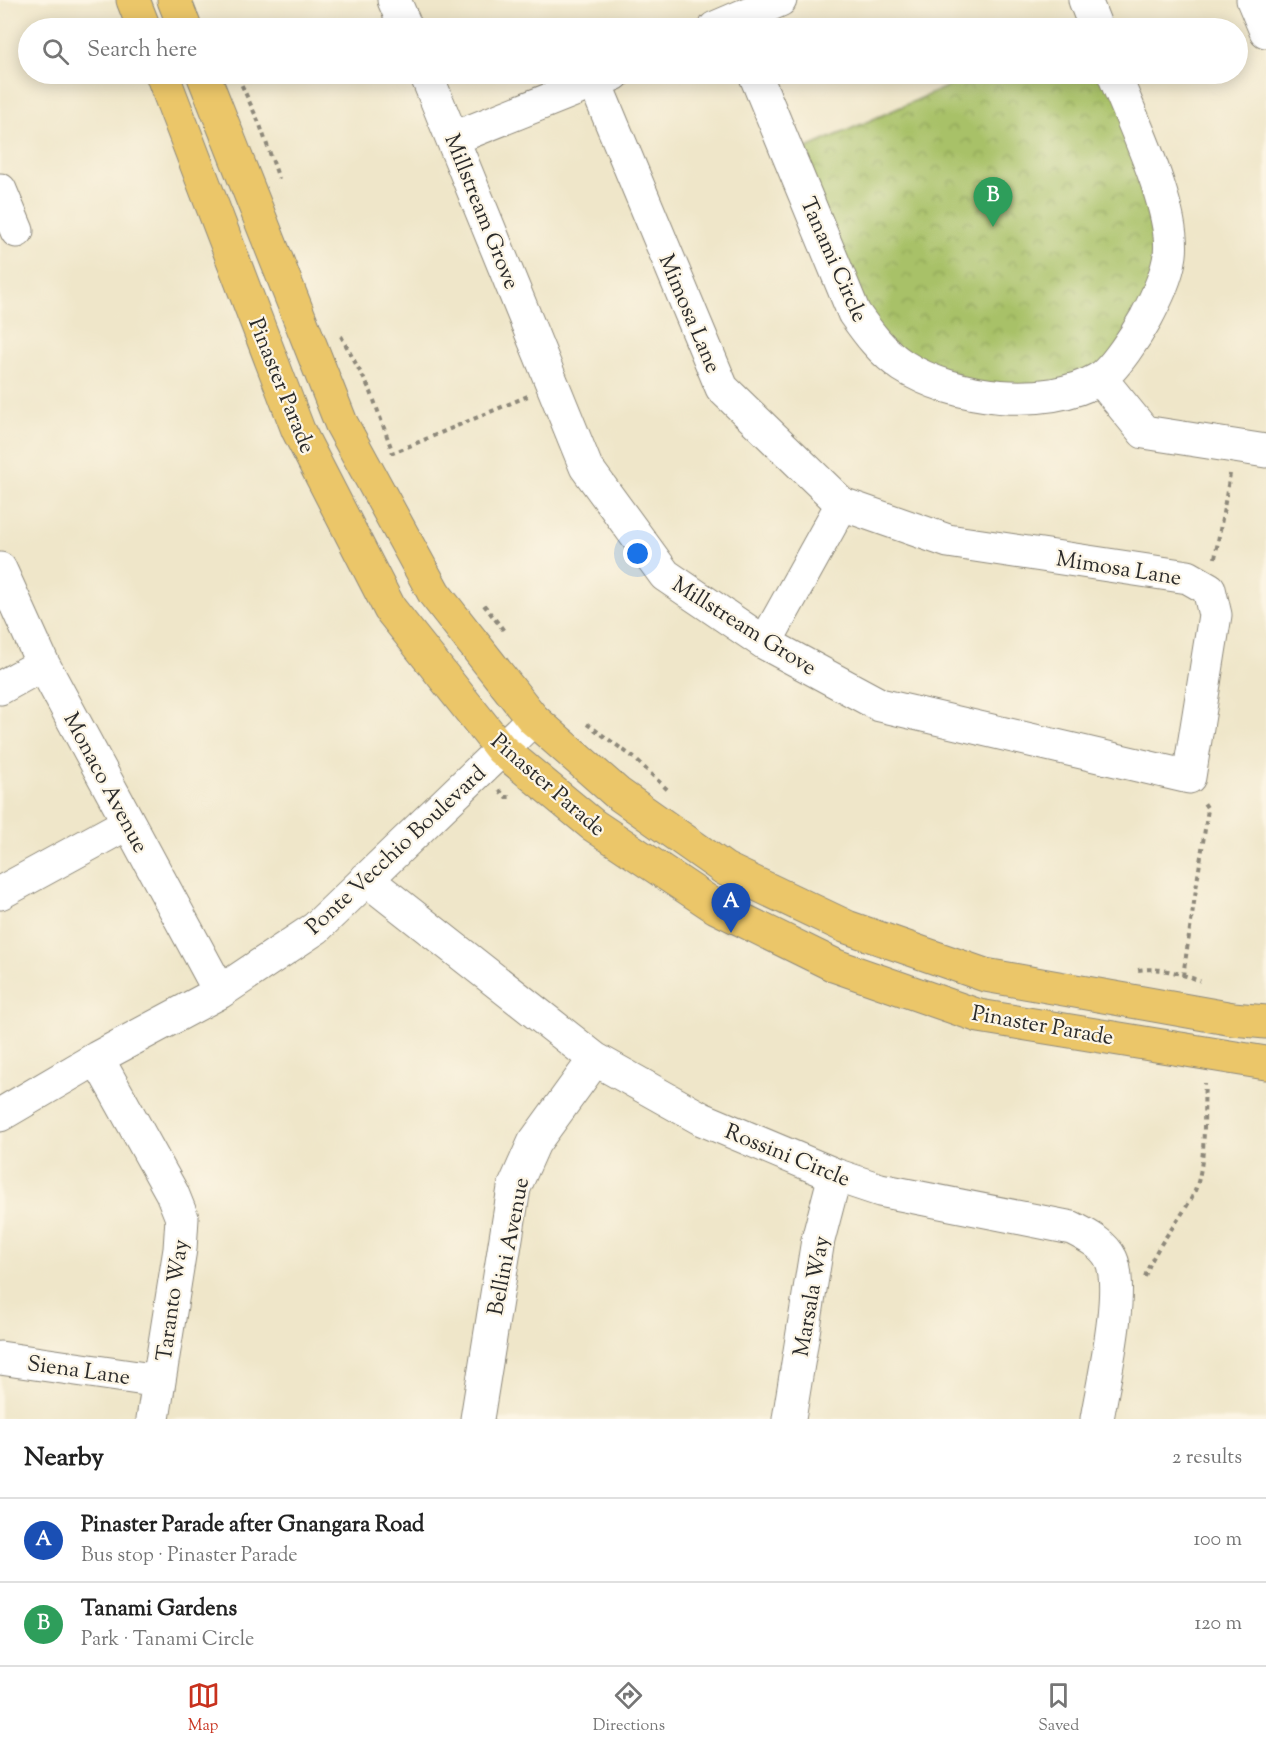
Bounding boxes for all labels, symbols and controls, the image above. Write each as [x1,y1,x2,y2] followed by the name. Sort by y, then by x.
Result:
[18,18,1248,84] search box
[39,35,72,68] icon: search
[87,35,197,67] text: Search here
[434,130,526,295] street label: Millstream Grove
[974,178,1012,227] pin: B
[790,193,874,328] street label: Tanami Circle
[649,250,728,379] street label: Mimosa Lane
[239,314,322,459] street label: Pinaster Parade
[623,539,652,568] your location
[1054,544,1183,596] street label: Mimosa Lane
[665,570,822,685] street label: Millstream Grove
[54,707,155,859] street label: Monaco Avenue
[482,727,612,845] street label: Pinaster Parade
[300,759,494,944] street label: Ponte Vecchio Boulevard
[712,884,750,933] pin: A
[969,999,1116,1055] street label: Pinaster Parade
[719,1117,854,1196] street label: Rossini Circle
[481,1175,539,1318] street label: Bellini Avenue
[787,1234,839,1359] street label: Marsala Way
[150,1237,198,1363] street label: Taranto Way
[25,1349,132,1395] street label: Siena Lane
[24,1440,104,1477] text: Nearby
[1172,1444,1242,1473] text: 2 results
[81,1510,425,1542] text: Pinaster Parade after Gnangara Road
[35,1526,52,1555] text: A
[1193,1526,1242,1555] text: 100 m
[81,1542,298,1571] text: Bus stop · Pinaster Parade
[81,1594,237,1626] text: Tanami Gardens
[37,1610,50,1639] text: B
[1194,1610,1242,1639] text: 120 m
[81,1626,254,1655] text: Park · Tanami Circle
[187,1679,220,1738] tab: Map
[593,1679,665,1738] tab: Directions
[1038,1679,1079,1738] tab: Saved

